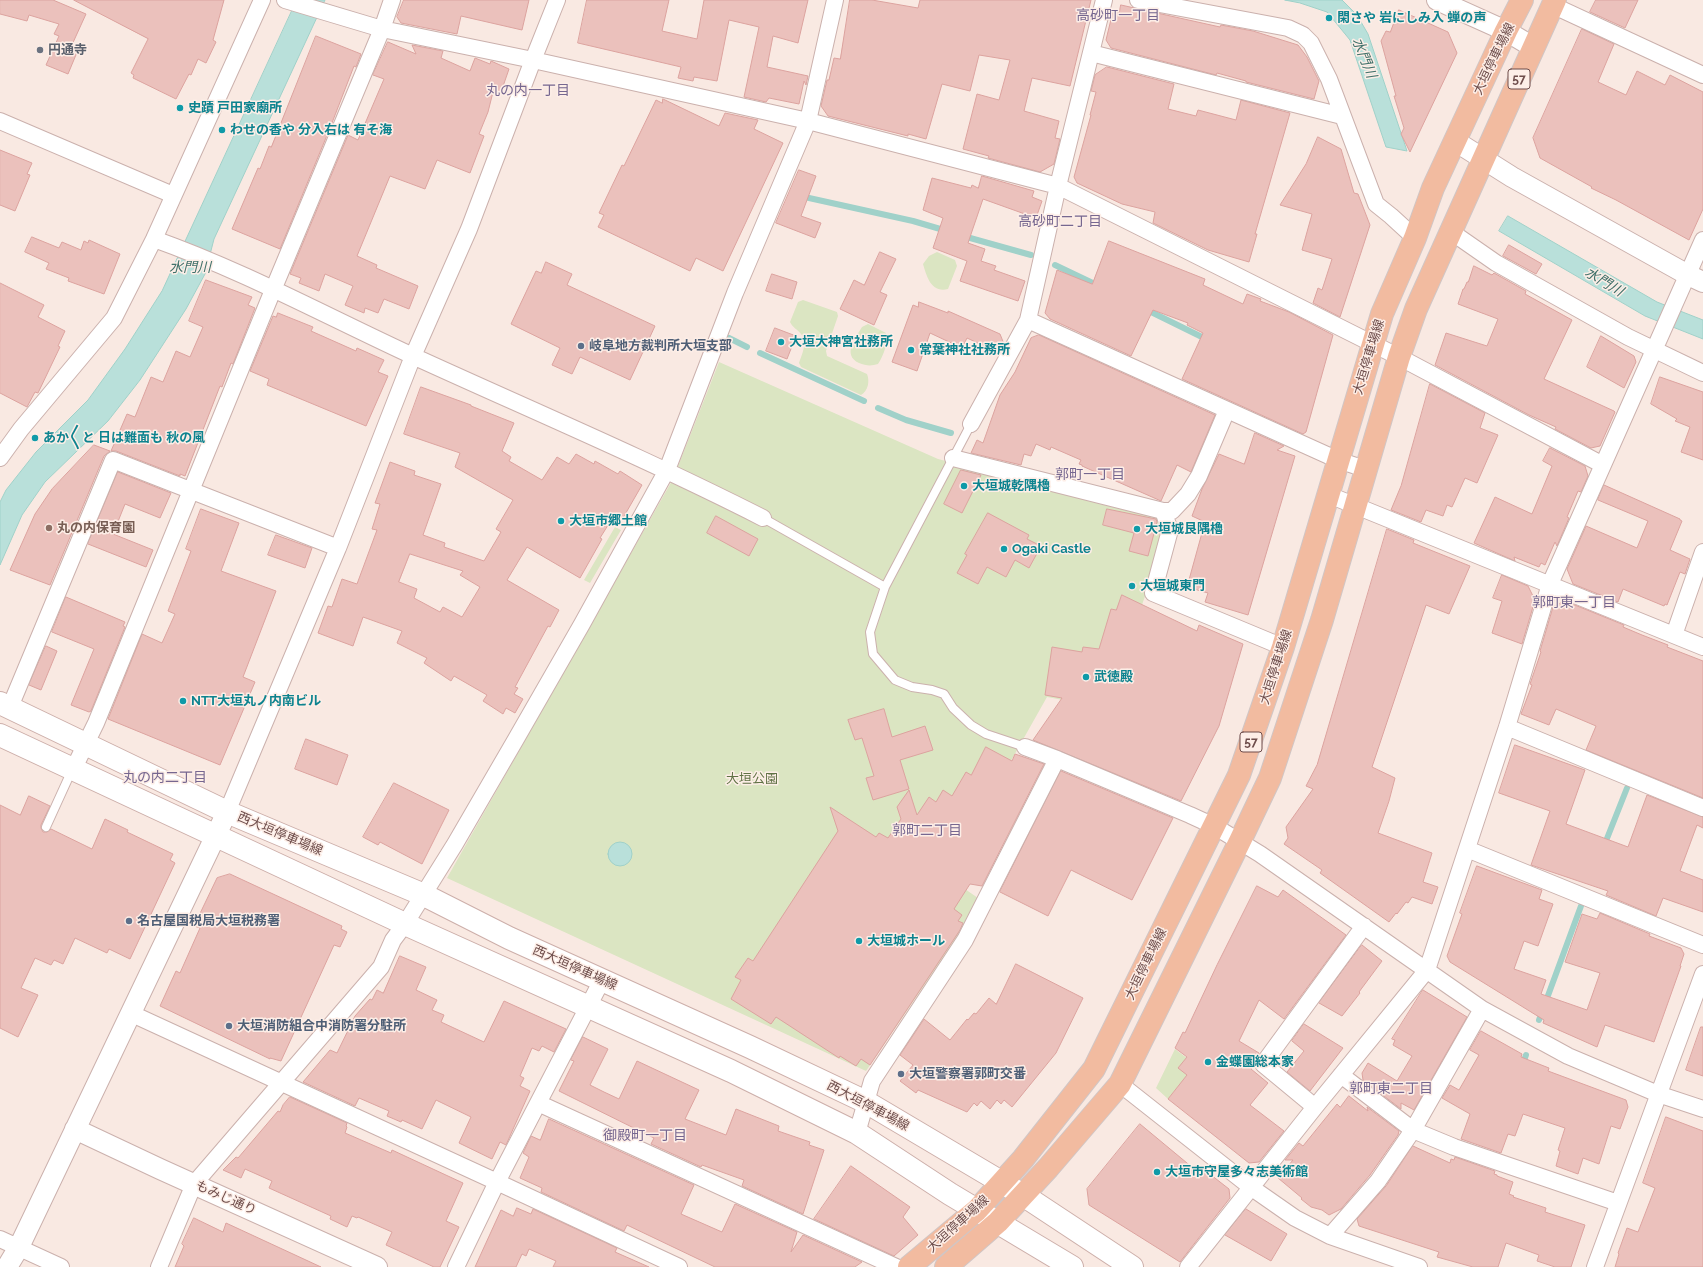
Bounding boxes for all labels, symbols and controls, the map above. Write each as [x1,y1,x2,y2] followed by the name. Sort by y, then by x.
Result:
[1076,8,1160,24] district label: 高砂町一丁目
[1337,10,1486,26] place label: 閑さや 岩にしみ入 蝉の声
[1324,13,1334,23] marker: 閑さや 岩にしみ入 蝉の声
[1470,21,1518,97] street label: 大垣停車場線
[1348,35,1380,81] water label: 水門川
[48,42,87,58] place label: 円通寺
[35,45,45,55] marker: 円通寺
[1508,69,1530,89] road number: 57
[486,83,570,99] district label: 丸の内一丁目
[188,100,282,116] place label: 史蹟 戸田家廟所
[175,103,185,113] marker: 史蹟 戸田家廟所
[230,122,392,138] place label: わせの香や 分入右は 有そ海
[217,125,227,135] marker: わせの香や 分入右は 有そ海
[1018,214,1102,230] district label: 高砂町二丁目
[169,260,211,276] water label: 水門川
[1582,264,1626,300] water label: 水門川
[1350,317,1388,397] street label: 大垣停車場線
[789,334,893,350] place label: 大垣大神宮社務所
[776,337,786,347] marker: 大垣大神宮社務所
[589,338,732,354] place label: 岐阜地方裁判所大垣支部
[576,341,586,351] marker: 岐阜地方裁判所大垣支部
[919,342,1010,358] place label: 常葉神社社務所
[906,345,916,355] marker: 常葉神社社務所
[43,430,205,446] place label: あか〱と 日は難面も 秋の風
[30,433,40,443] marker: あか〱と 日は難面も 秋の風
[1055,467,1125,483] district label: 郭町一丁目
[972,478,1050,494] place label: 大垣城乾隅櫓
[959,481,969,491] marker: 大垣城乾隅櫓
[569,513,647,529] place label: 大垣市郷土館
[556,516,566,526] marker: 大垣市郷土館
[57,520,135,536] place label: 丸の内保育園
[1145,521,1223,537] place label: 大垣城艮隅櫓
[44,523,54,533] marker: 丸の内保育園
[1132,524,1142,534] marker: 大垣城艮隅櫓
[1012,541,1091,557] place label: Ogaki Castle
[999,544,1009,554] marker: Ogaki Castle
[1140,578,1205,594] place label: 大垣城東門
[1127,581,1137,591] marker: 大垣城東門
[1532,595,1616,611] district label: 郭町東一丁目
[1257,627,1295,707] street label: 大垣停車場線
[1094,669,1133,685] place label: 武徳殿
[1081,672,1091,682] marker: 武徳殿
[191,693,321,709] place label: NTT大垣丸ノ内南ビル
[178,696,188,706] marker: NTT大垣丸ノ内南ビル
[1240,732,1262,752] road number: 57
[123,770,207,786] district label: 丸の内二丁目
[726,771,778,787] park label: 大垣公園
[235,809,325,859] street label: 西大垣停車場線
[892,823,962,839] district label: 郭町二丁目
[137,913,280,929] place label: 名古屋国税局大垣税務署
[124,916,134,926] marker: 名古屋国税局大垣税務署
[1122,926,1170,1002] street label: 大垣停車場線
[867,933,945,949] place label: 大垣城ホール
[854,936,864,946] marker: 大垣城ホール
[530,942,620,994] street label: 西大垣停車場線
[237,1018,406,1034] place label: 大垣消防組合中消防署分駐所
[224,1021,234,1031] marker: 大垣消防組合中消防署分駐所
[1216,1054,1294,1070] place label: 金蝶園総本家
[1203,1057,1213,1067] marker: 金蝶園総本家
[909,1066,1026,1082] place label: 大垣警察署郭町交番
[896,1069,906,1079] marker: 大垣警察署郭町交番
[824,1078,912,1134] street label: 西大垣停車場線
[1349,1081,1433,1097] district label: 郭町東二丁目
[603,1128,687,1144] district label: 御殿町一丁目
[1165,1164,1308,1180] place label: 大垣市守屋多々志美術館
[1152,1167,1162,1177] marker: 大垣市守屋多々志美術館
[193,1178,259,1218] street label: もみじ通り
[924,1192,992,1256] street label: 大垣停車場線

